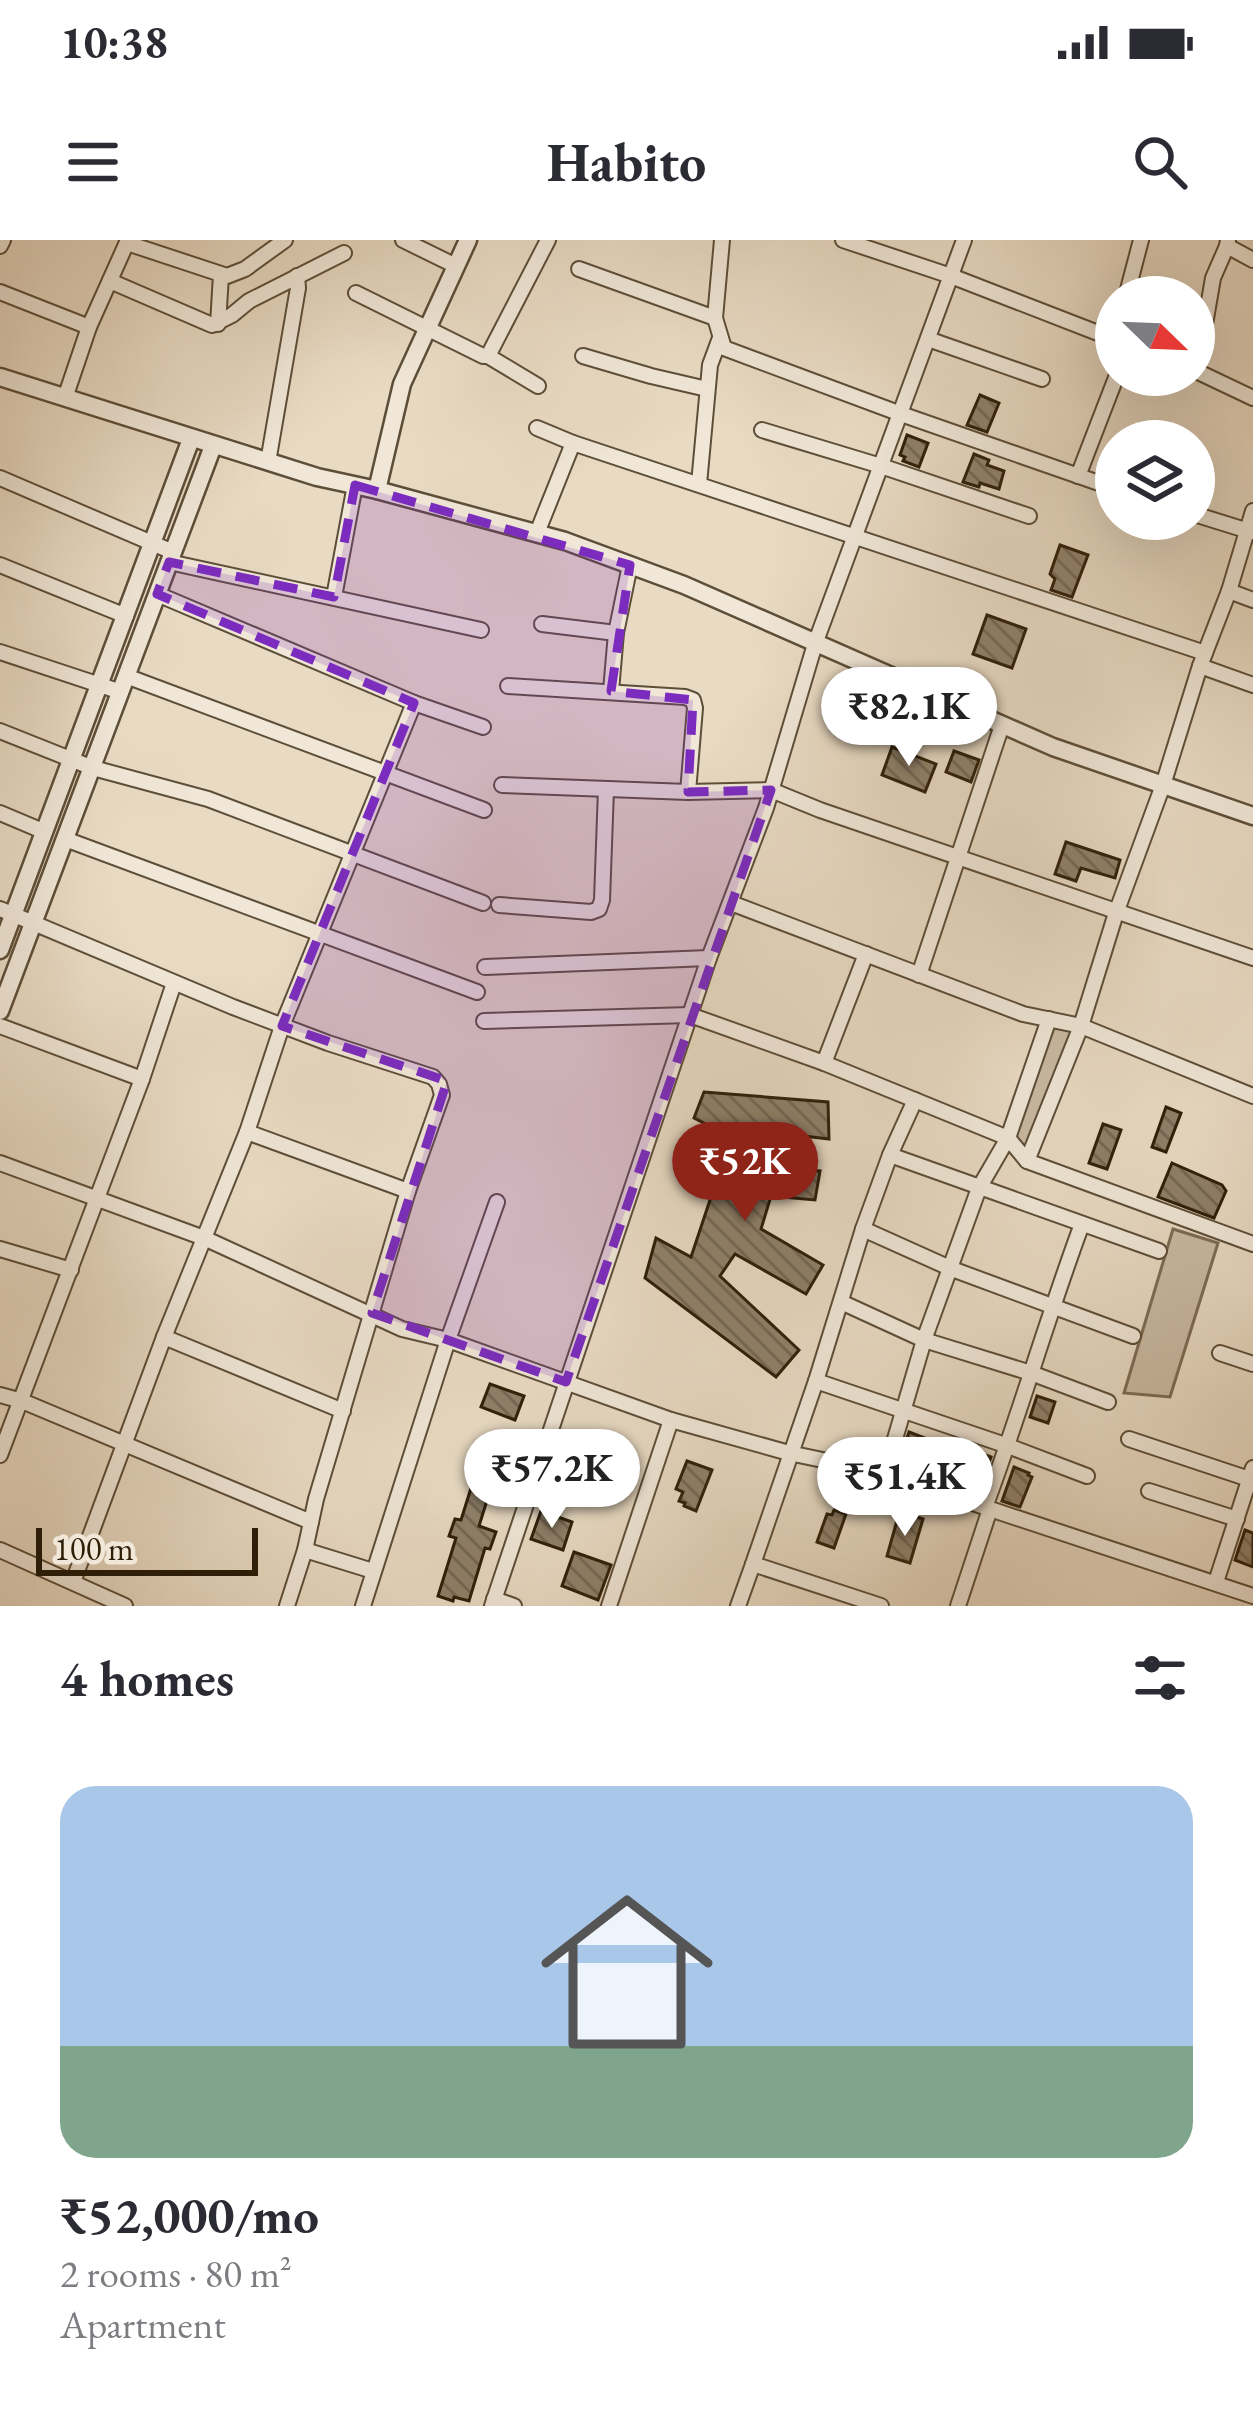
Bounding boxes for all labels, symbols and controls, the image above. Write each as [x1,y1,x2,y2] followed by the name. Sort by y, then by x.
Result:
[60,13,168,71] text: 10:38
[547,127,706,197] text: Habito
[60,129,126,195] icon: menu
[1127,129,1193,195] icon: search
[1095,276,1215,396] north arrow
[1095,276,1215,540] map controls
[1095,420,1215,540] button: layers
[811,667,1007,769] pin: ₹82.1K
[848,680,970,731] text: ₹82.1K
[674,1122,816,1224] pin: ₹52K
[699,1135,791,1186] text: ₹52K
[454,1429,650,1531] pin: ₹57.2K
[807,1437,1003,1539] pin: ₹51.4K
[491,1442,613,1493] text: ₹57.2K
[844,1450,966,1501] text: ₹51.4K
[36,1522,258,1575] scale bar
[54,1527,134,1570] text: 100 m
[60,1645,234,1711] text: 4 homes
[1127,1645,1193,1711] icon: filters
[519,1864,735,2080] icon: home
[60,2182,319,2248] text: ₹52,000/mo
[60,2248,292,2299] text: 2 rooms · 80 m²
[60,2299,226,2350] text: Apartment

